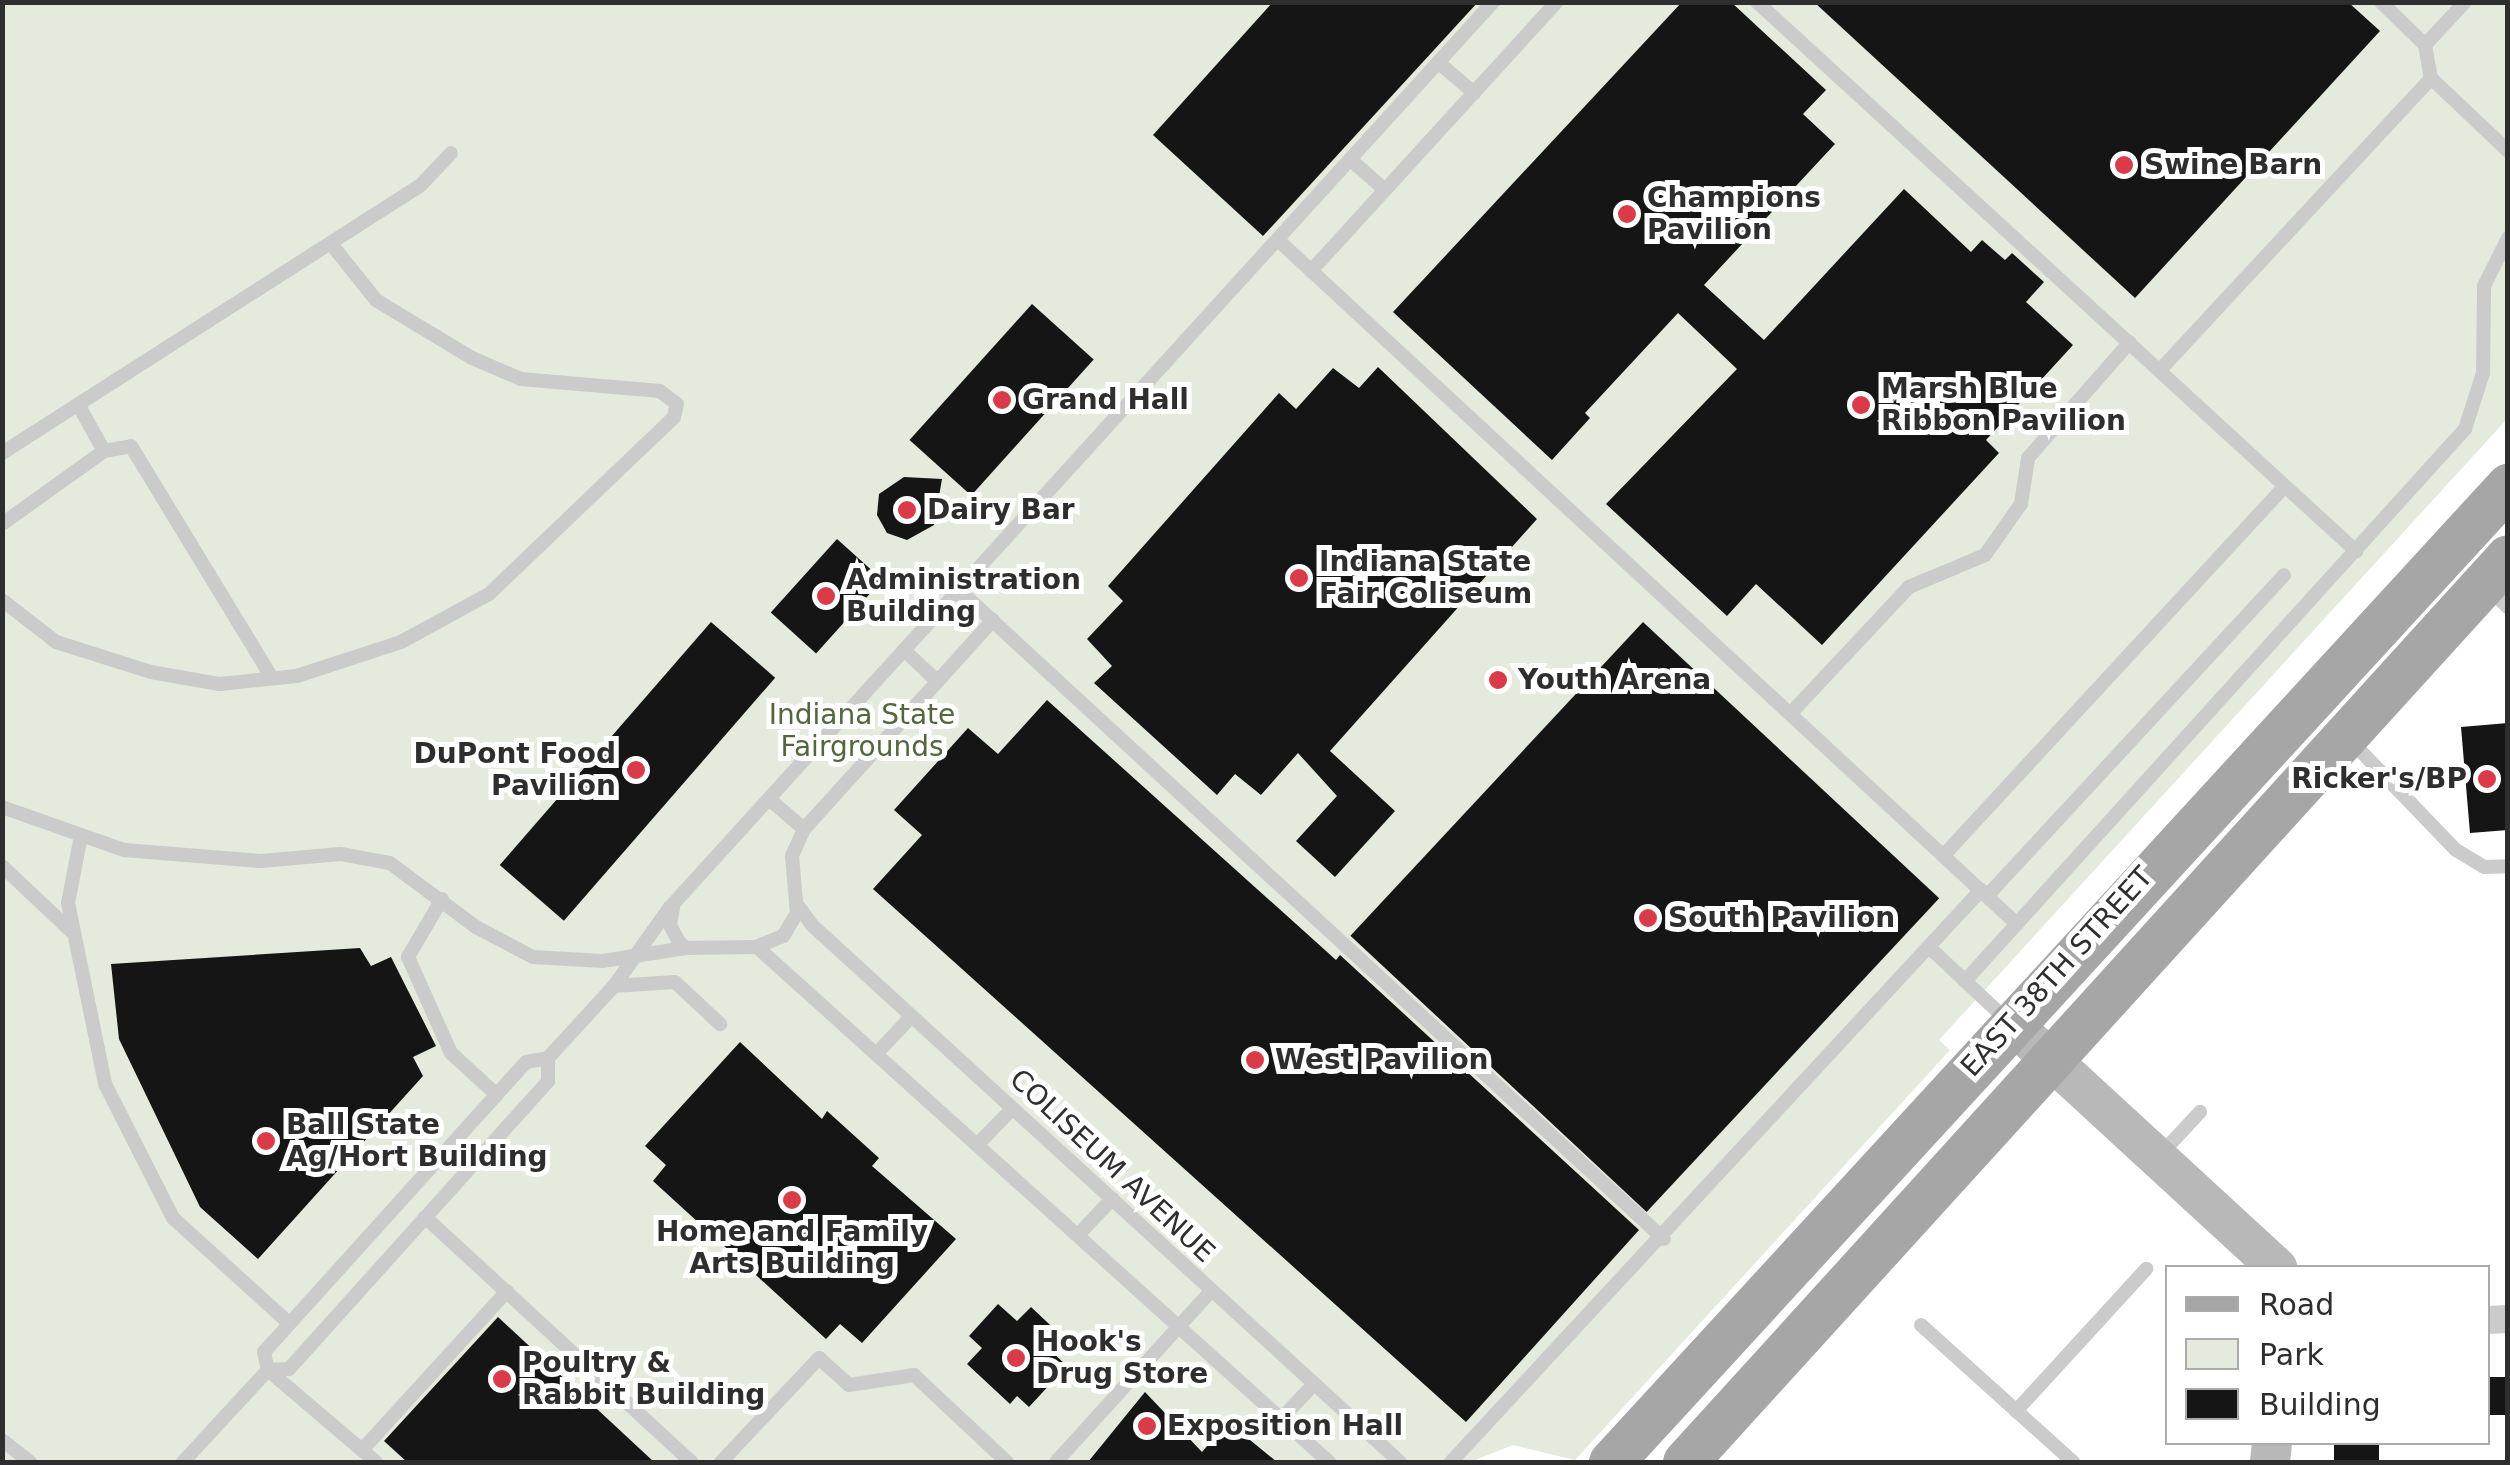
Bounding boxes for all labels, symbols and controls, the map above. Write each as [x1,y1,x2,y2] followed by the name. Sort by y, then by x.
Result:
[2144,148,2322,182] place label: Swine Barn
[2113,154,2135,176] marker: Swine Barn
[1647,181,1821,247] place label: Champions Pavilion
[1616,203,1638,225] marker: Champions Pavilion
[1881,372,2126,438] place label: Marsh Blue Ribbon Pavilion
[1022,383,1189,417] place label: Grand Hall
[991,389,1013,411] marker: Grand Hall
[1850,394,1872,416] marker: Marsh Blue Ribbon Pavilion
[927,493,1075,527] place label: Dairy Bar
[896,499,918,521] marker: Dairy Bar
[1319,545,1532,611] place label: Indiana State Fair Coliseum
[846,563,1081,629] place label: Administration Building
[1288,567,1310,589] marker: Indiana State Fair Coliseum
[815,585,837,607] marker: Administration Building
[1518,663,1711,697] place label: Youth Arena
[1487,669,1509,691] marker: Youth Arena
[769,698,955,764] park label: Indiana State Fairgrounds
[413,737,616,803] place label: DuPont Food Pavilion
[625,759,647,781] marker: DuPont Food Pavilion
[2291,762,2467,796] place label: Ricker's/BP
[2476,768,2498,790] marker: Ricker's/BP
[1954,860,2160,1084] street label: EAST 38TH STREET
[1668,901,1895,935] place label: South Pavilion
[1637,907,1659,929] marker: South Pavilion
[1275,1043,1489,1077] place label: West Pavilion
[1244,1049,1266,1071] marker: West Pavilion
[1003,1062,1221,1270] street label: COLISEUM AVENUE
[286,1108,548,1174] place label: Ball State Ag/Hort Building
[255,1130,277,1152] marker: Ball State Ag/Hort Building
[781,1189,803,1211] marker: Home and Family Arts Building
[656,1215,928,1281] place label: Home and Family Arts Building
[2165,1265,2490,1445] legend
[2259,1287,2334,1322] text: Road
[1036,1325,1208,1391] place label: Hook's Drug Store
[2259,1337,2324,1372] text: Park
[522,1346,765,1412] place label: Poultry & Rabbit Building
[1005,1347,1027,1369] marker: Hook's Drug Store
[491,1368,513,1390] marker: Poultry & Rabbit Building
[2259,1387,2381,1422] text: Building
[1167,1409,1403,1443] place label: Exposition Hall
[1136,1415,1158,1437] marker: Exposition Hall

